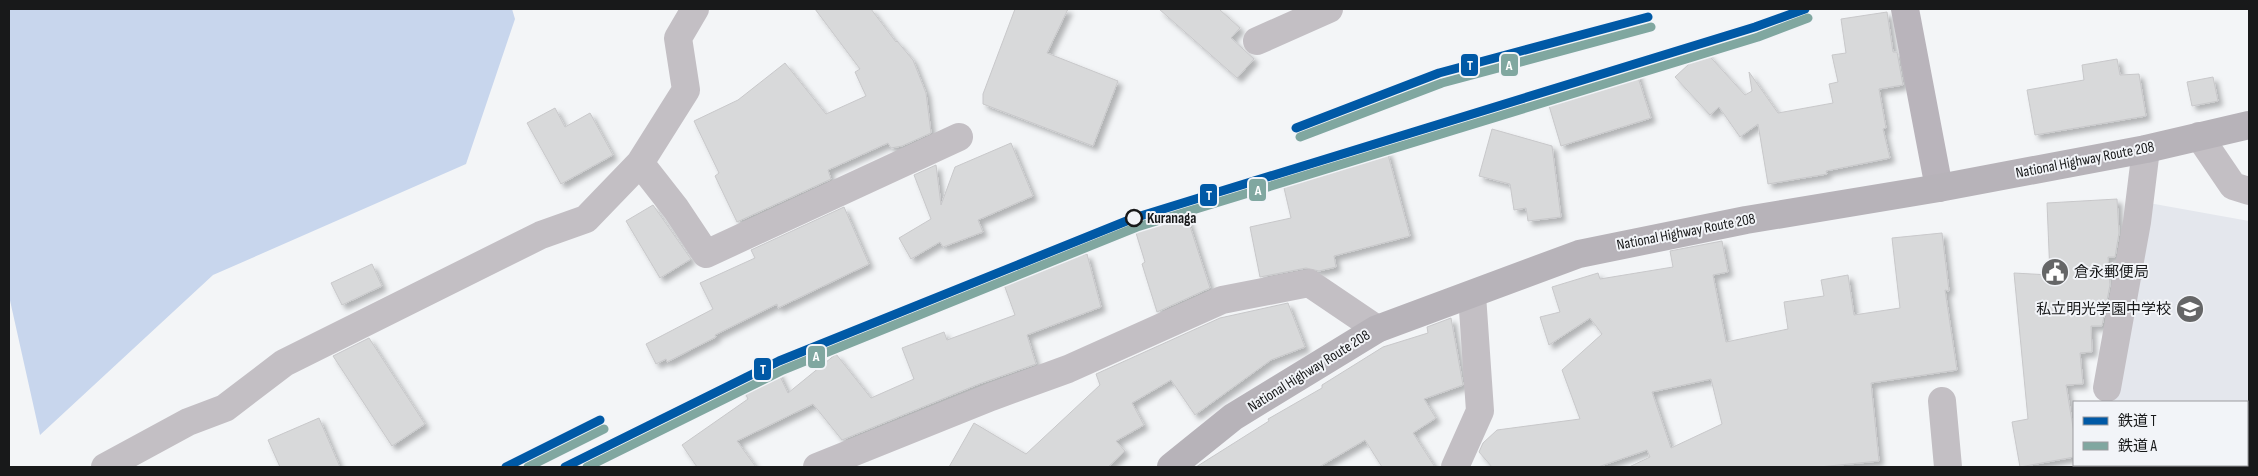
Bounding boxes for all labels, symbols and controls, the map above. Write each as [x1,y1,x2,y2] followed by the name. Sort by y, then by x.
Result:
[1460,53,1479,77] line badge: T
[1500,53,1519,77] line badge: A
[1467,57,1473,74] text: T
[1505,57,1513,74] text: A
[2014,137,2156,183] street label: National Highway Route 208
[1248,178,1267,202] line badge: A
[1254,182,1262,199] text: A
[1199,183,1218,207] line badge: T
[1206,187,1212,204] text: T
[1125,209,1143,227] marker: Kuranaga
[1147,209,1196,228] place label: Kuranaga
[1615,209,1757,255] street label: National Highway Route 208
[2040,257,2070,287] public building icon: 倉永郵便局
[2074,263,2149,282] place label: 倉永郵便局
[2175,294,2205,324] school or university icon: 私立明光学園中学校
[2036,300,2171,319] place label: 私立明光学園中学校
[1244,326,1374,416] street label: National Highway Route 208
[807,345,826,369] line badge: A
[812,348,820,365] text: A
[753,357,772,381] line badge: T
[760,361,766,378] text: T
[2073,401,2248,466] legend
[2118,412,2156,431] text: 鉄道 T
[2118,437,2157,456] text: 鉄道 A

